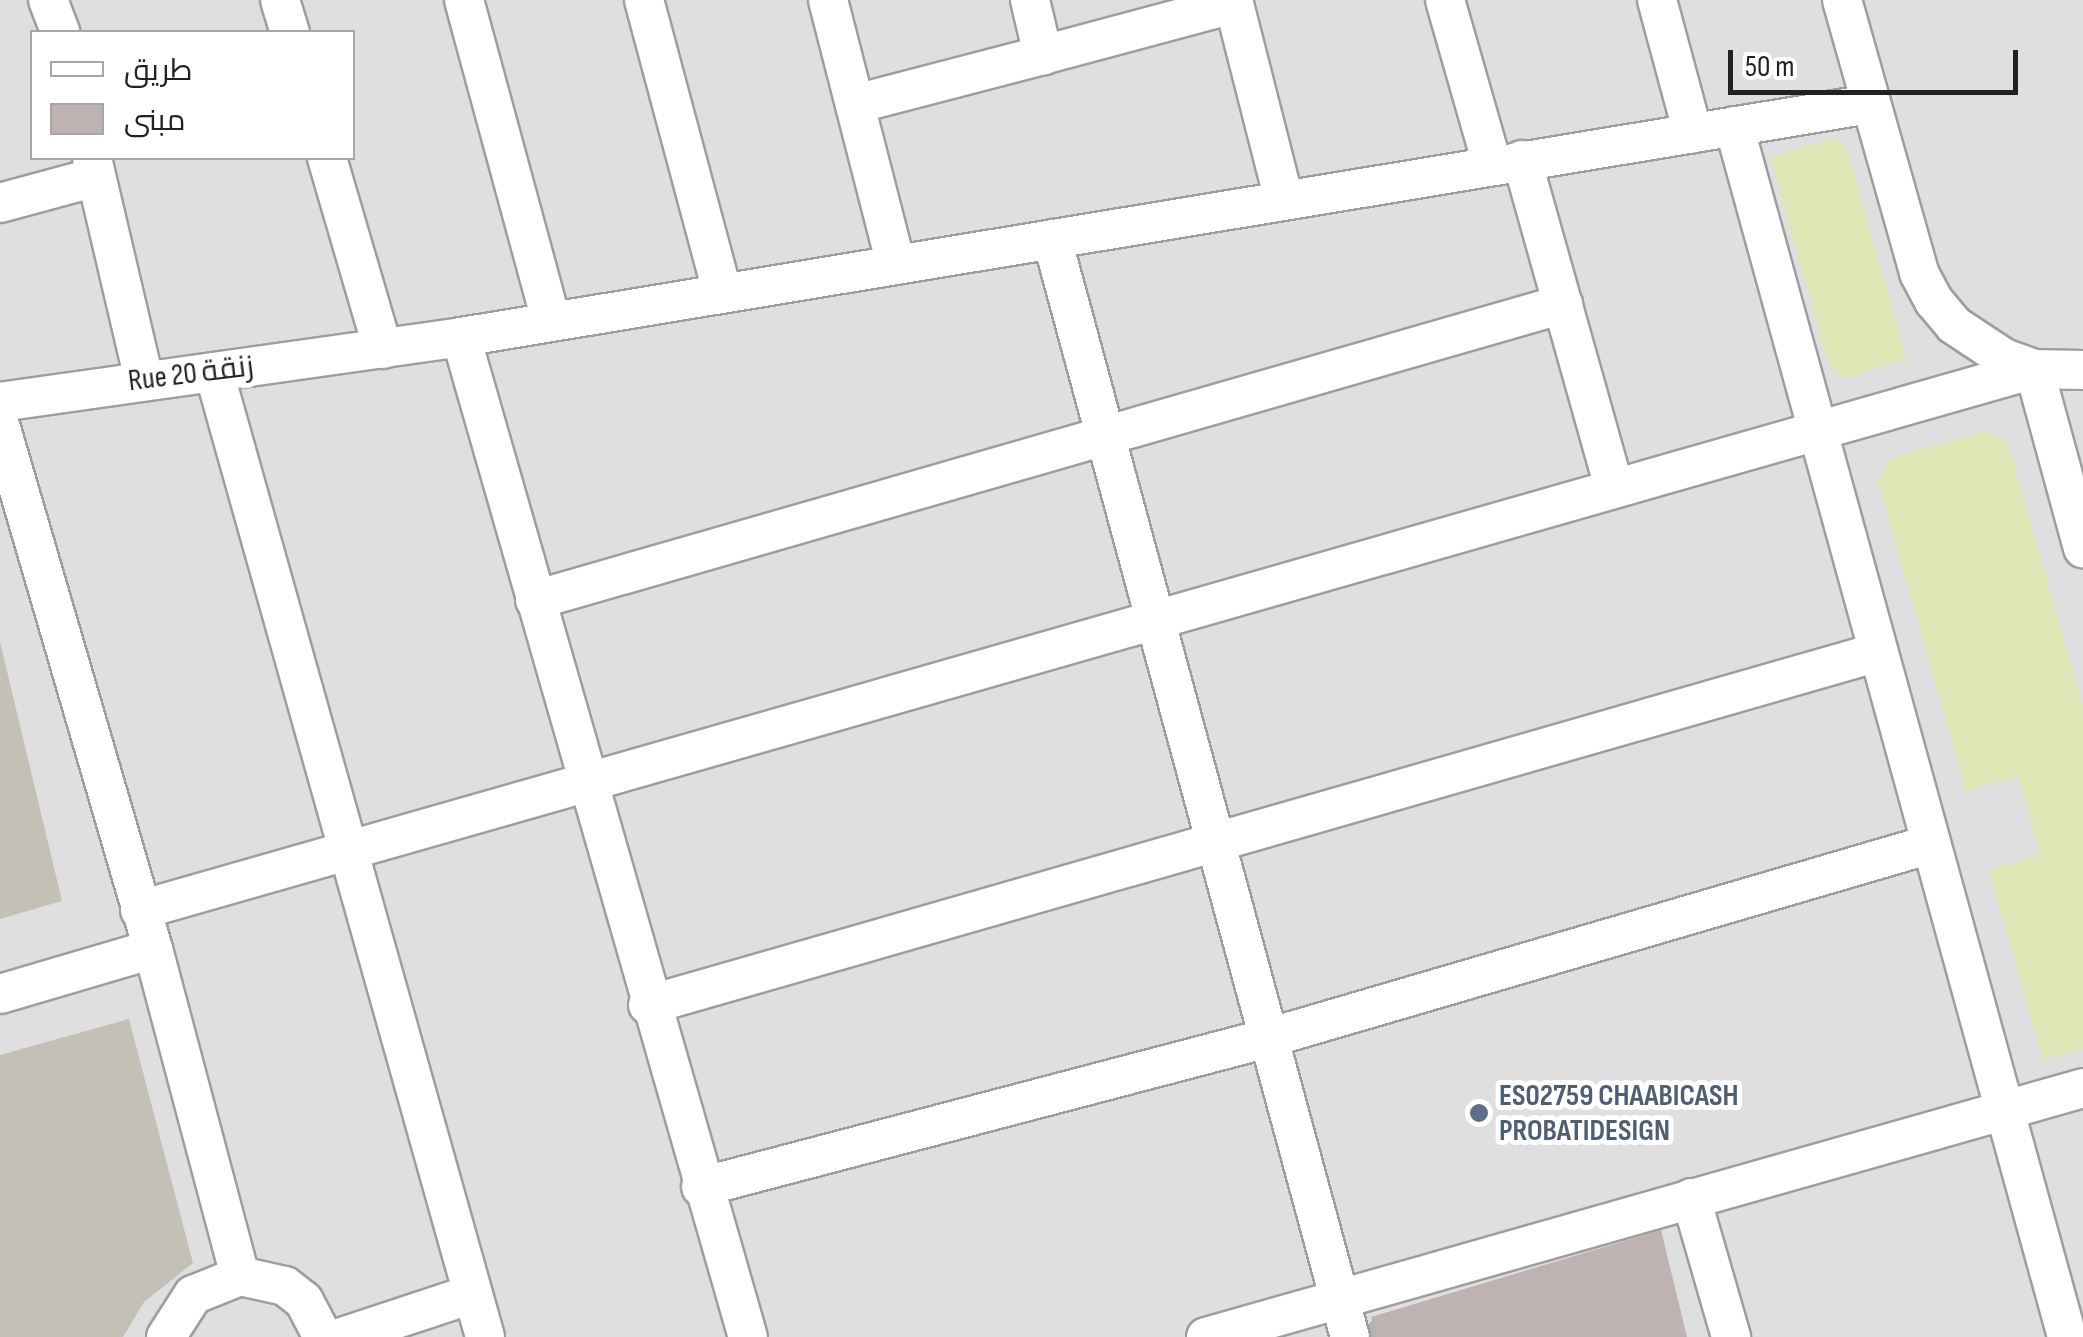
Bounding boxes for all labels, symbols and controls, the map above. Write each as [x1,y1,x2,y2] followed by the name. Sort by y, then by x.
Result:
[30,30,355,160] legend
[1733,30,2023,92] scale bar
[1745,49,1794,85] text: 50 m
[124,53,193,89] text: طريق
[124,103,185,139] text: مبنى
[126,348,256,400] street label: Rue 20 زنقة
[1499,1078,1739,1148] place label: ES02759 CHAABICASH PROBATIDESIGN
[1468,1102,1490,1124] marker: ES02759 CHAABICASH PROBATIDESIGN

